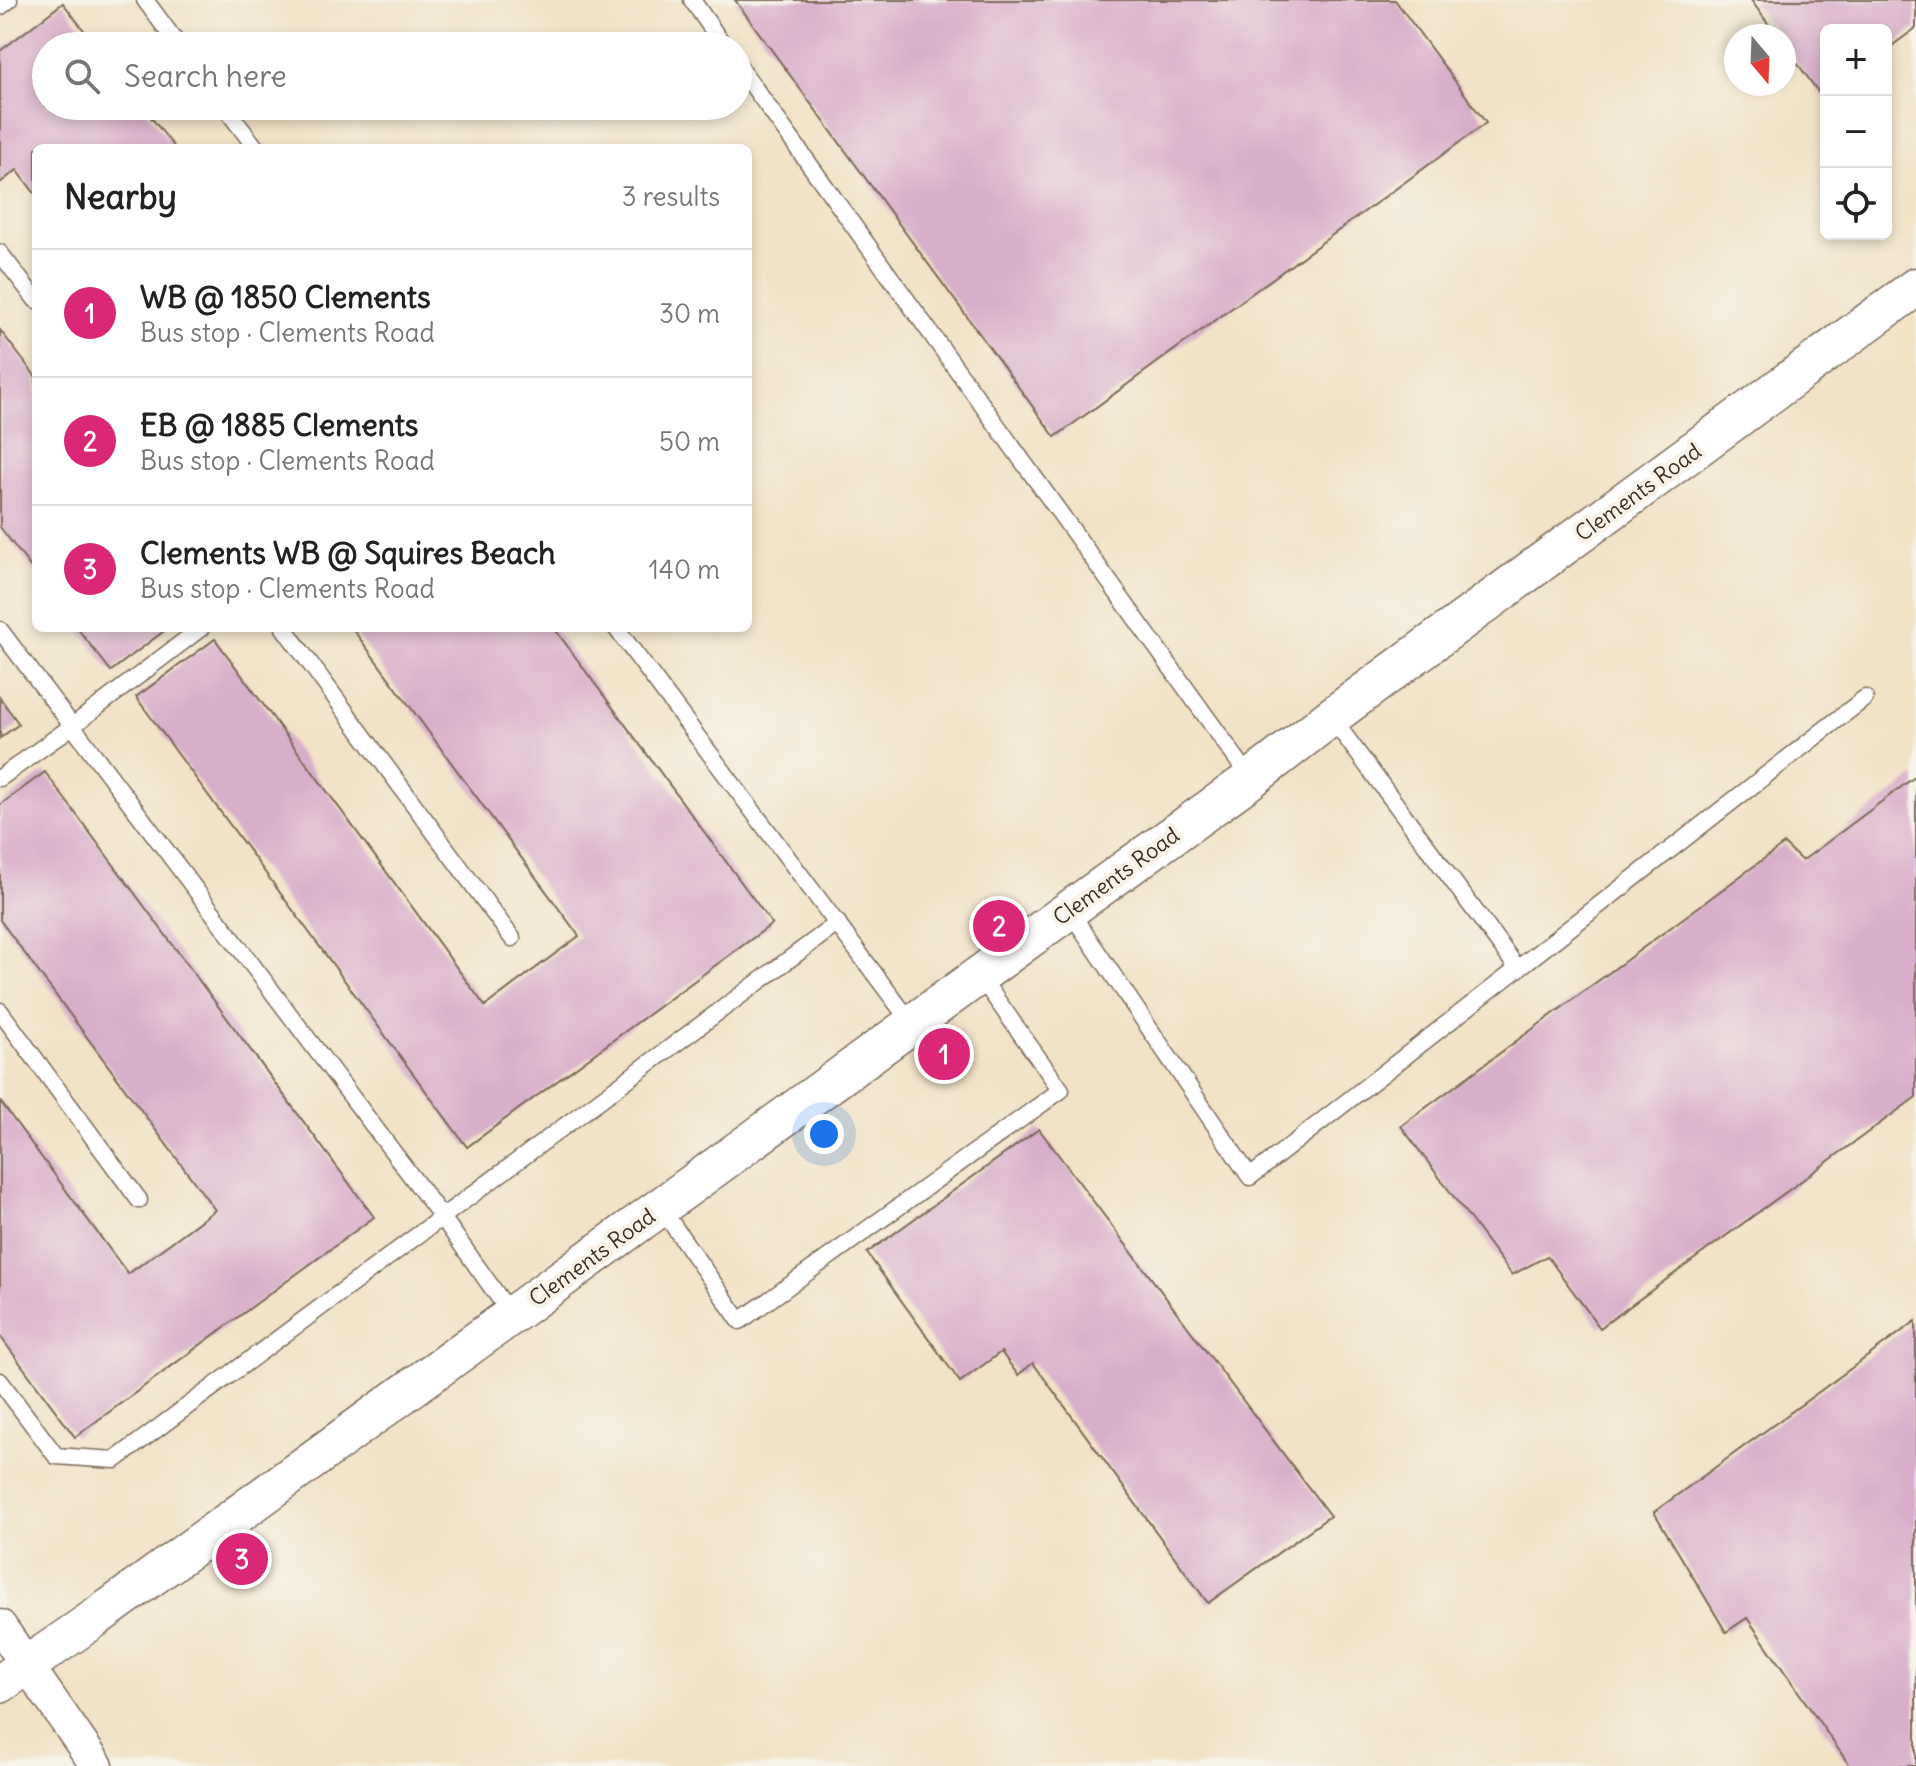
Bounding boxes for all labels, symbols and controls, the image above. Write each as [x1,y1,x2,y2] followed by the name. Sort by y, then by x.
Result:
[1724,24,1796,96] north arrow
[1820,24,1892,240] map controls
[1820,24,1892,96] button: +
[32,32,752,120] search box
[60,54,104,98] icon: search
[124,57,287,95] text: Search here
[1820,96,1892,168] button: −
[1820,168,1892,240] button: locate
[64,175,177,218] text: Nearby
[622,180,720,213] text: 3 results
[140,278,431,316] text: WB @ 1850 Clements
[85,297,95,330] text: 1
[659,297,720,330] text: 30 m
[140,316,435,349] text: Bus stop · Clements Road
[140,406,419,444] text: EB @ 1885 Clements
[83,425,97,458] text: 2
[659,425,720,458] text: 50 m
[1569,437,1707,547] street label: Clements Road
[140,444,435,477] text: Bus stop · Clements Road
[140,534,556,572] text: Clements WB @ Squires Beach
[83,553,97,586] text: 3
[649,553,720,586] text: 140 m
[140,572,435,605] text: Bus stop · Clements Road
[1047,821,1185,931] street label: Clements Road
[973,896,1025,956] pin: 2
[918,1024,970,1084] pin: 1
[804,1114,844,1154] your location
[523,1202,661,1312] street label: Clements Road
[216,1529,268,1589] pin: 3

